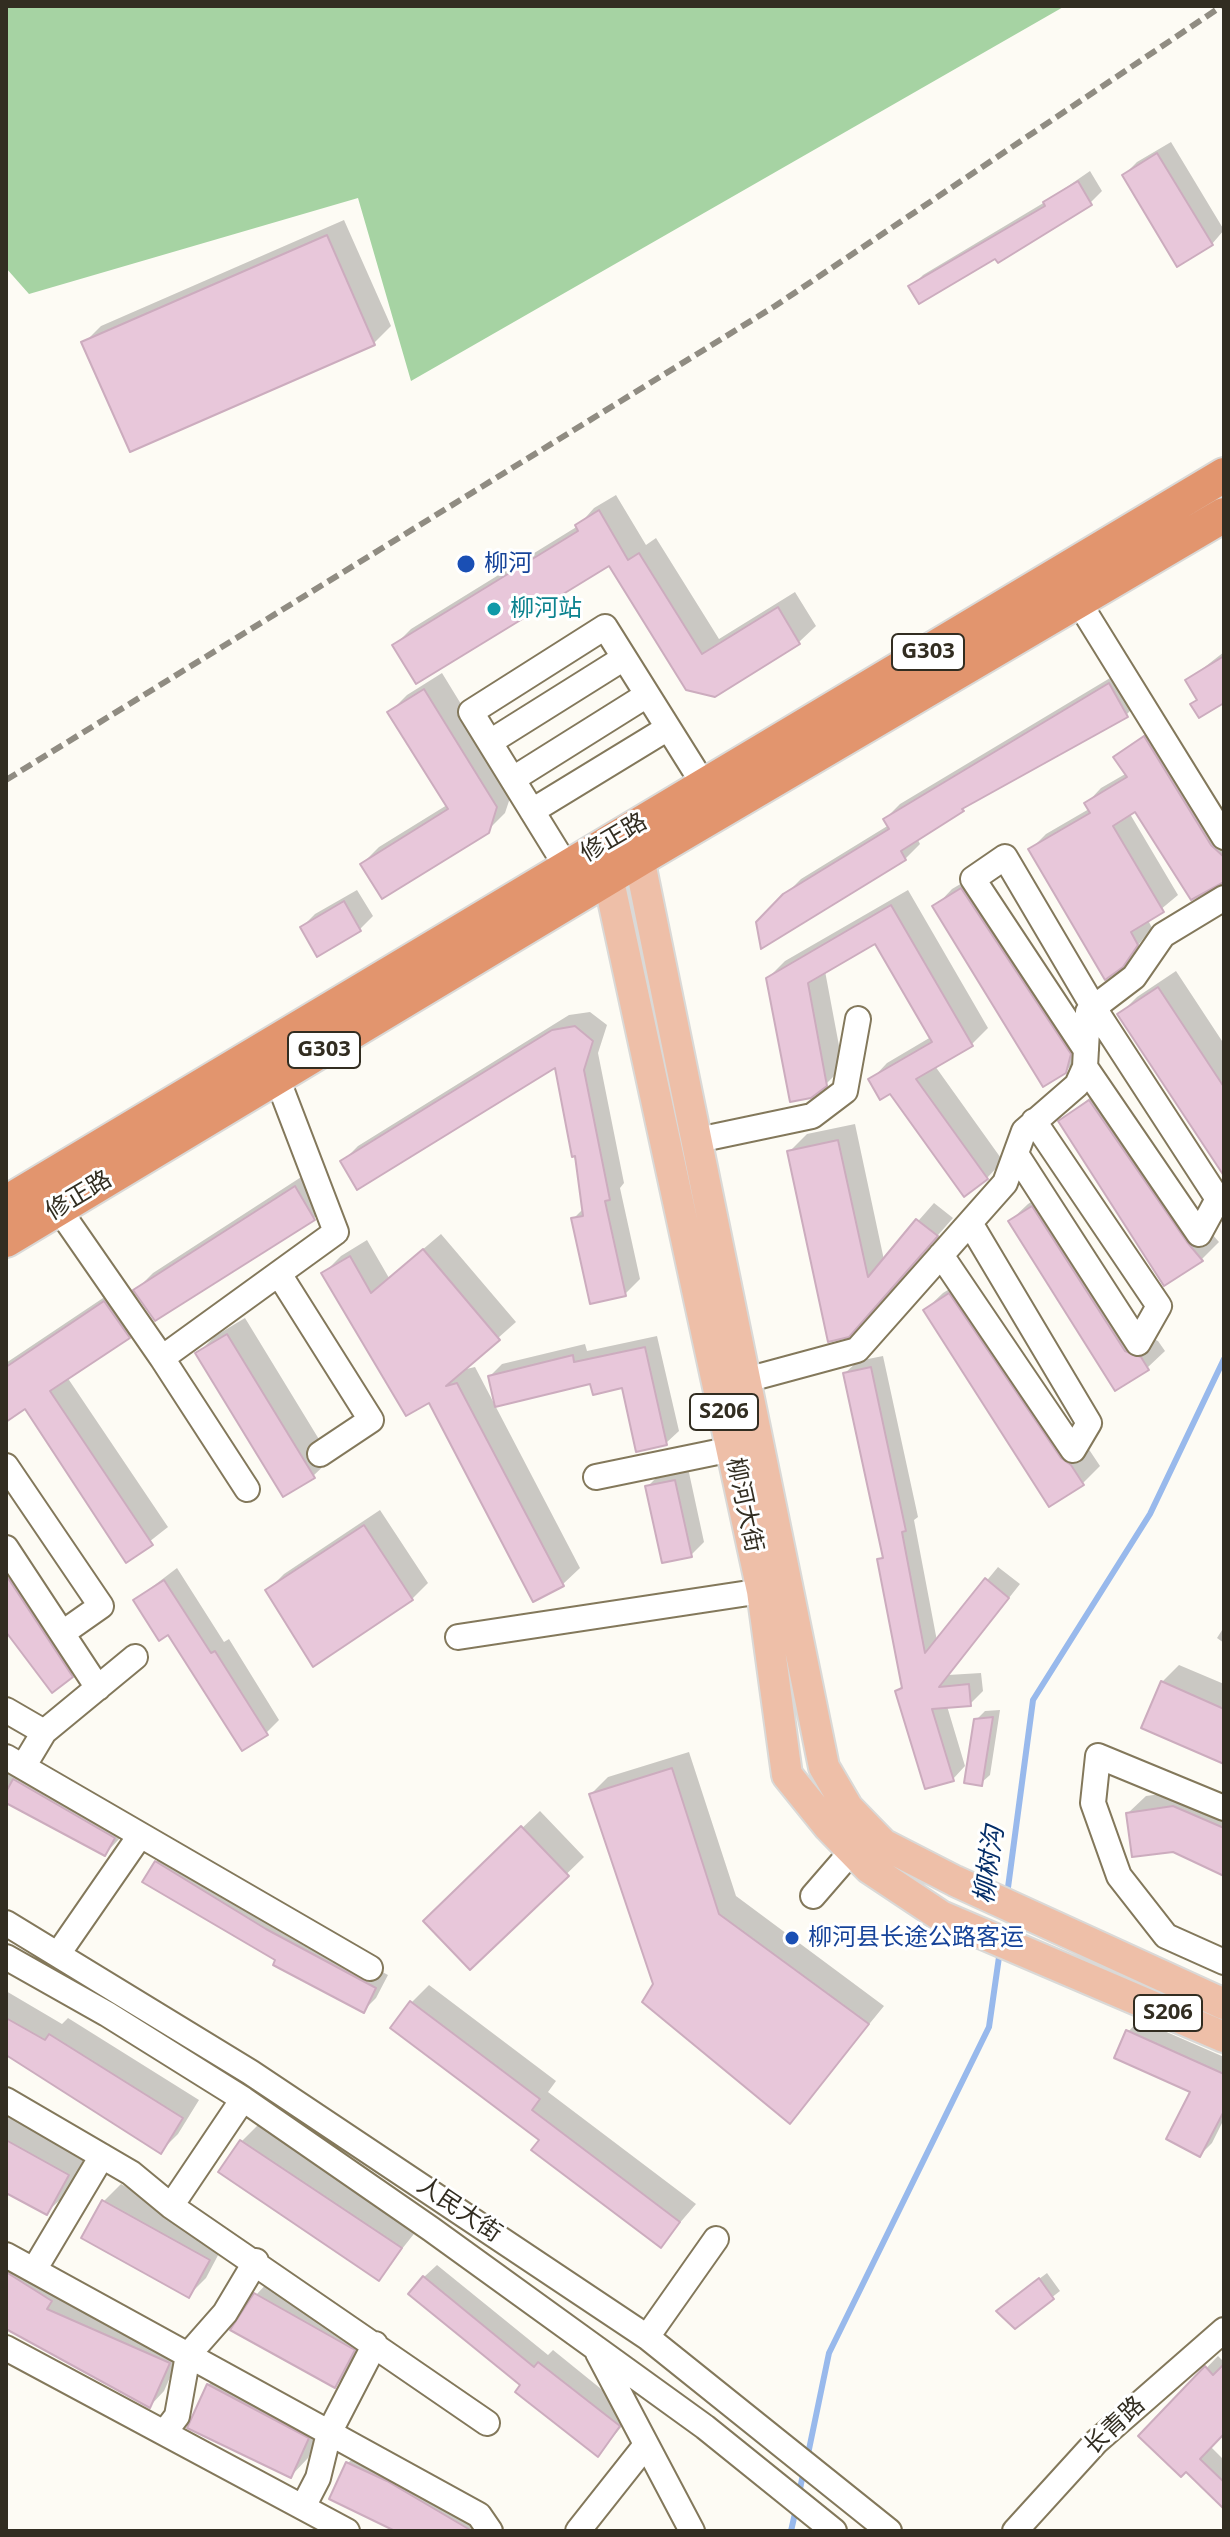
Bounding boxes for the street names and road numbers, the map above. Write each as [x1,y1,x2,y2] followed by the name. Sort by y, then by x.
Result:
[892,634,964,670] road number: G303
[576,808,652,868] street label: 修正路
[288,1032,360,1068] road number: G303
[41,1165,117,1227] street label: 修正路
[690,1394,758,1430] road number: S206
[720,1455,768,1555] street label: 柳河大街
[1134,1995,1202,2031] road number: S206
[411,2171,507,2249] street label: 人民大街
[1079,2391,1151,2461] street label: 长青路

